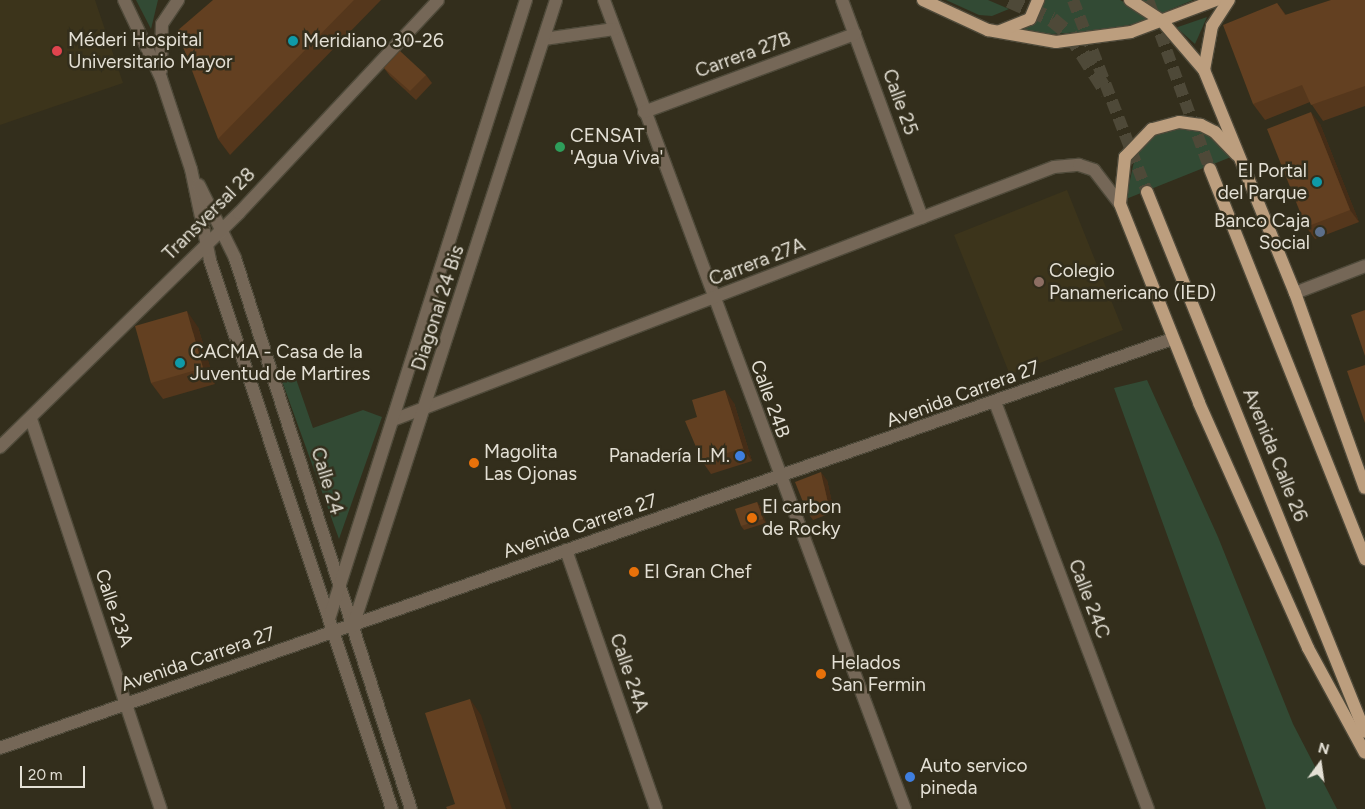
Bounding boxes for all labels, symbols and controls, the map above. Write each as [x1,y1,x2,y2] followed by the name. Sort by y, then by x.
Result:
[692,27,794,83] street label: Carrera 27B
[68,29,232,73] place label: Méderi Hospital Universitario Mayor
[303,30,444,52] place label: Meridiano 30-26
[287,35,299,47] marker: Meridiano 30-26
[50,44,64,58] marker: Méderi Hospital Universitario Mayor
[878,66,922,138] street label: Calle 25
[570,125,663,169] place label: CENSAT 'Agua Viva'
[554,141,566,153] marker: CENSAT 'Agua Viva'
[1218,160,1307,204] place label: El Portal del Parque
[158,163,260,265] street label: Transversal 28
[1311,176,1323,188] marker: El Portal del Parque
[1214,210,1310,254] place label: Banco Caja Social
[1314,226,1326,238] marker: Banco Caja Social
[706,233,808,291] street label: Carrera 27A
[407,242,469,374] street label: Diagonal 24 Bis
[1049,260,1216,304] place label: Colegio Panamericano (IED)
[1033,276,1045,288] marker: Colegio Panamericano (IED)
[190,341,370,385] place label: CACMA - Casa de la Juventud de Martires
[883,356,1043,432] street label: Avenida Carrera 27
[174,357,186,369] marker: CACMA - Casa de la Juventud de Martires
[745,357,795,441] street label: Calle 24B
[1238,385,1312,525] street label: Avenida Calle 26
[484,441,577,485] place label: Magolita Las Ojonas
[306,445,348,517] street label: Calle 24
[609,445,730,467] place label: Panadería L.M.
[734,450,746,462] marker: Panadería L.M.
[468,457,480,469] marker: Magolita Las Ojonas
[500,489,660,563] street label: Avenida Carrera 27
[762,496,841,540] place label: El carbon de Rocky
[746,512,758,524] marker: El carbon de Rocky
[1063,556,1115,642] street label: Calle 24C
[644,561,752,583] place label: El Gran Chef
[90,566,138,650] street label: Calle 23A
[628,566,640,578] marker: El Gran Chef
[118,622,278,696] street label: Avenida Carrera 27
[605,630,653,716] street label: Calle 24A
[831,652,926,696] place label: Helados San Fermin
[815,668,827,680] marker: Helados San Fermin
[1295,739,1345,789] north arrow
[1316,739,1331,759] text: N
[920,755,1028,799] place label: Auto servico pineda
[22,756,88,788] scale bar
[28,766,62,784] text: 20 m
[904,771,916,783] marker: Auto servico pineda

